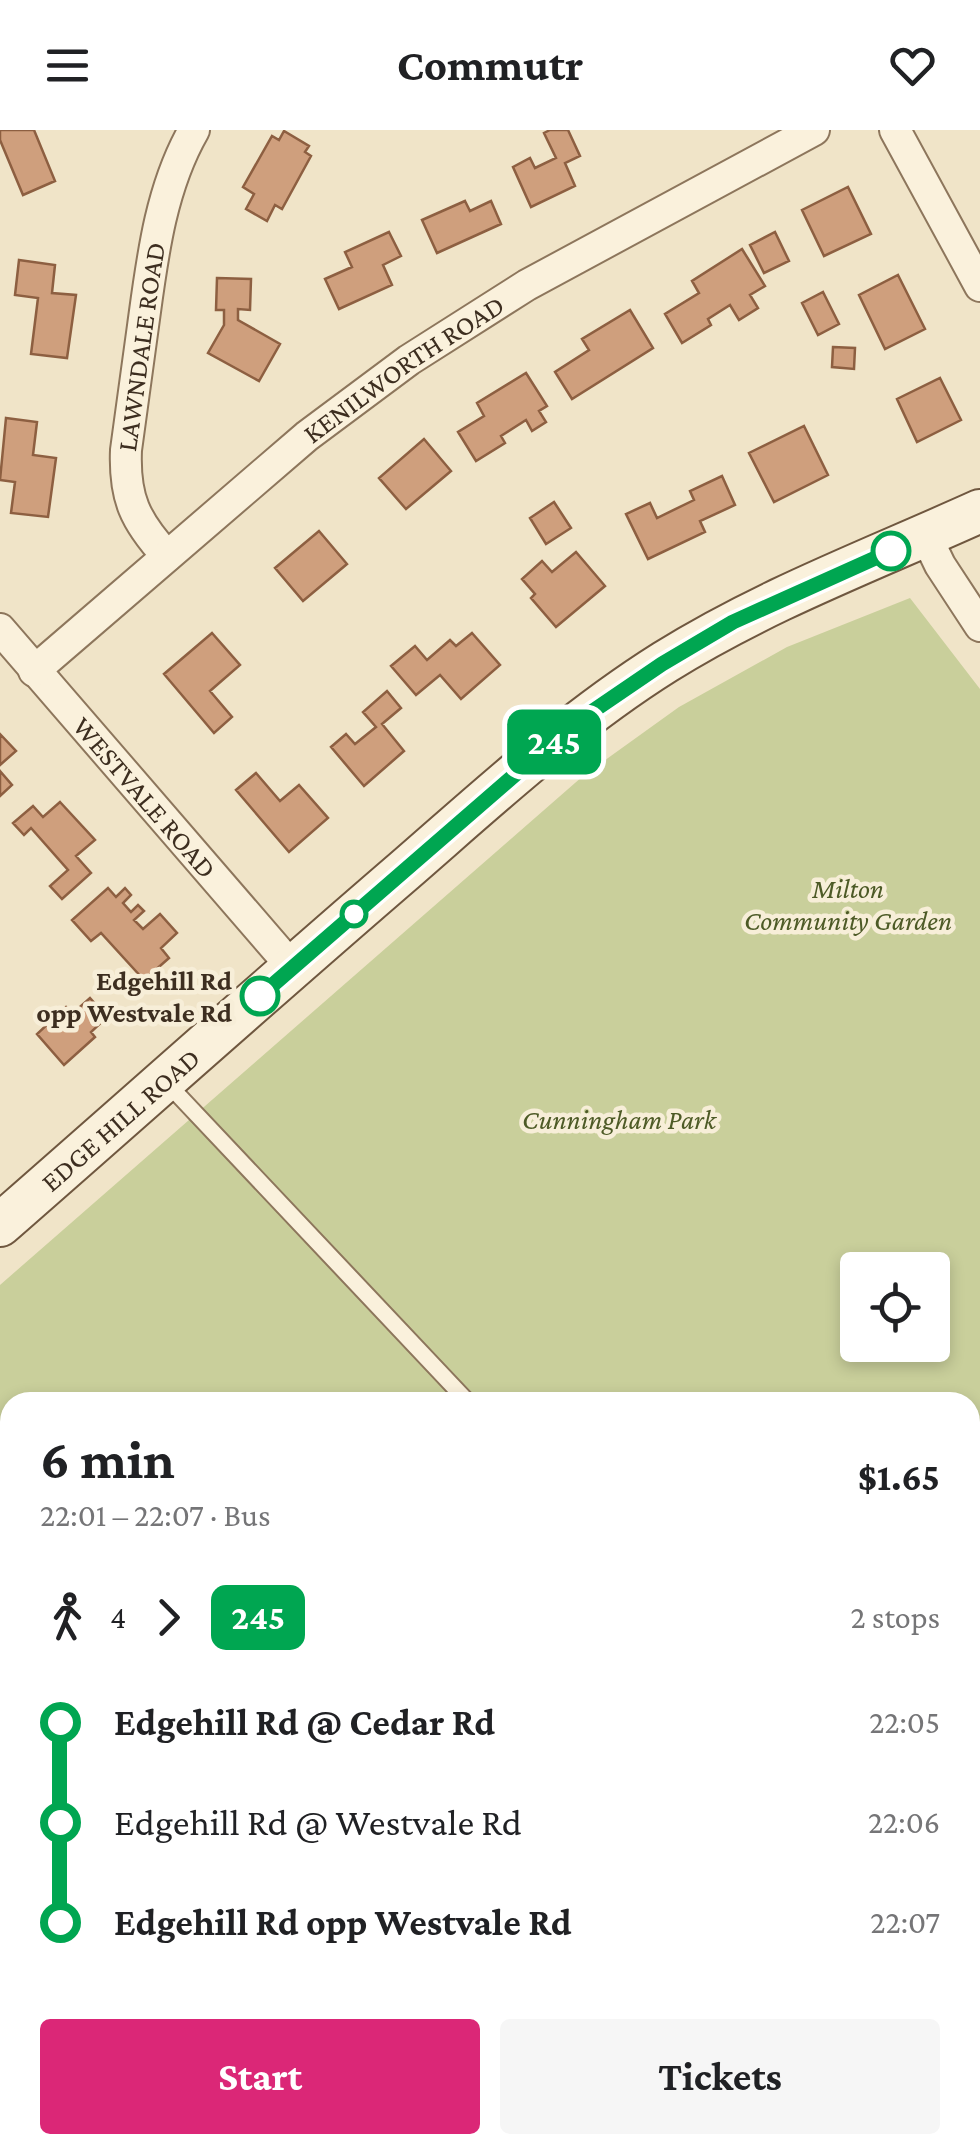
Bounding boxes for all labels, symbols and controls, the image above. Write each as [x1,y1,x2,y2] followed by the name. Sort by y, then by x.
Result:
[40,38,95,93] icon: menu
[885,38,940,93] icon: heart
[397,40,583,90] text: Commutr
[111,240,171,453] street label: LAWNDALE ROAD
[297,289,510,449] street label: KENILWORTH ROAD
[872,532,910,570] unlabelled marker
[67,710,223,884] street label: WESTVALE ROAD
[496,710,612,774] line badge: 245
[527,723,581,762] text: 245
[744,873,952,936] park label: Milton Community Garden
[341,901,367,927] unlabelled marker
[36,965,233,1028] place label: Edgehill Rd opp Westvale Rd
[241,977,279,1015] marker: Edgehill Rd opp Westvale Rd
[35,1042,206,1198] street label: EDGE HILL ROAD
[522,1104,718,1135] park label: Cunningham Park
[840,1252,950,1362] map controls
[840,1252,950,1362] button: locate
[40,1429,175,1490] text: 6 min
[858,1456,940,1498] text: $1.65
[40,1497,270,1533] text: 22:01 – 22:07 · Bus
[40,1590,95,1645] icon: walk
[141,1590,196,1645] icon: forward
[231,1598,285,1637] text: 245
[110,1599,126,1635] text: 4
[851,1599,940,1635] text: 2 stops
[114,1701,495,1743] text: Edgehill Rd @ Cedar Rd
[869,1704,940,1740] text: 22:05
[114,1801,522,1843] text: Edgehill Rd @ Westvale Rd
[868,1804,940,1840] text: 22:06
[114,1901,571,1943] text: Edgehill Rd opp Westvale Rd
[870,1904,940,1940] text: 22:07
[40,2019,480,2134] button: Start
[500,2019,940,2134] button: Tickets

